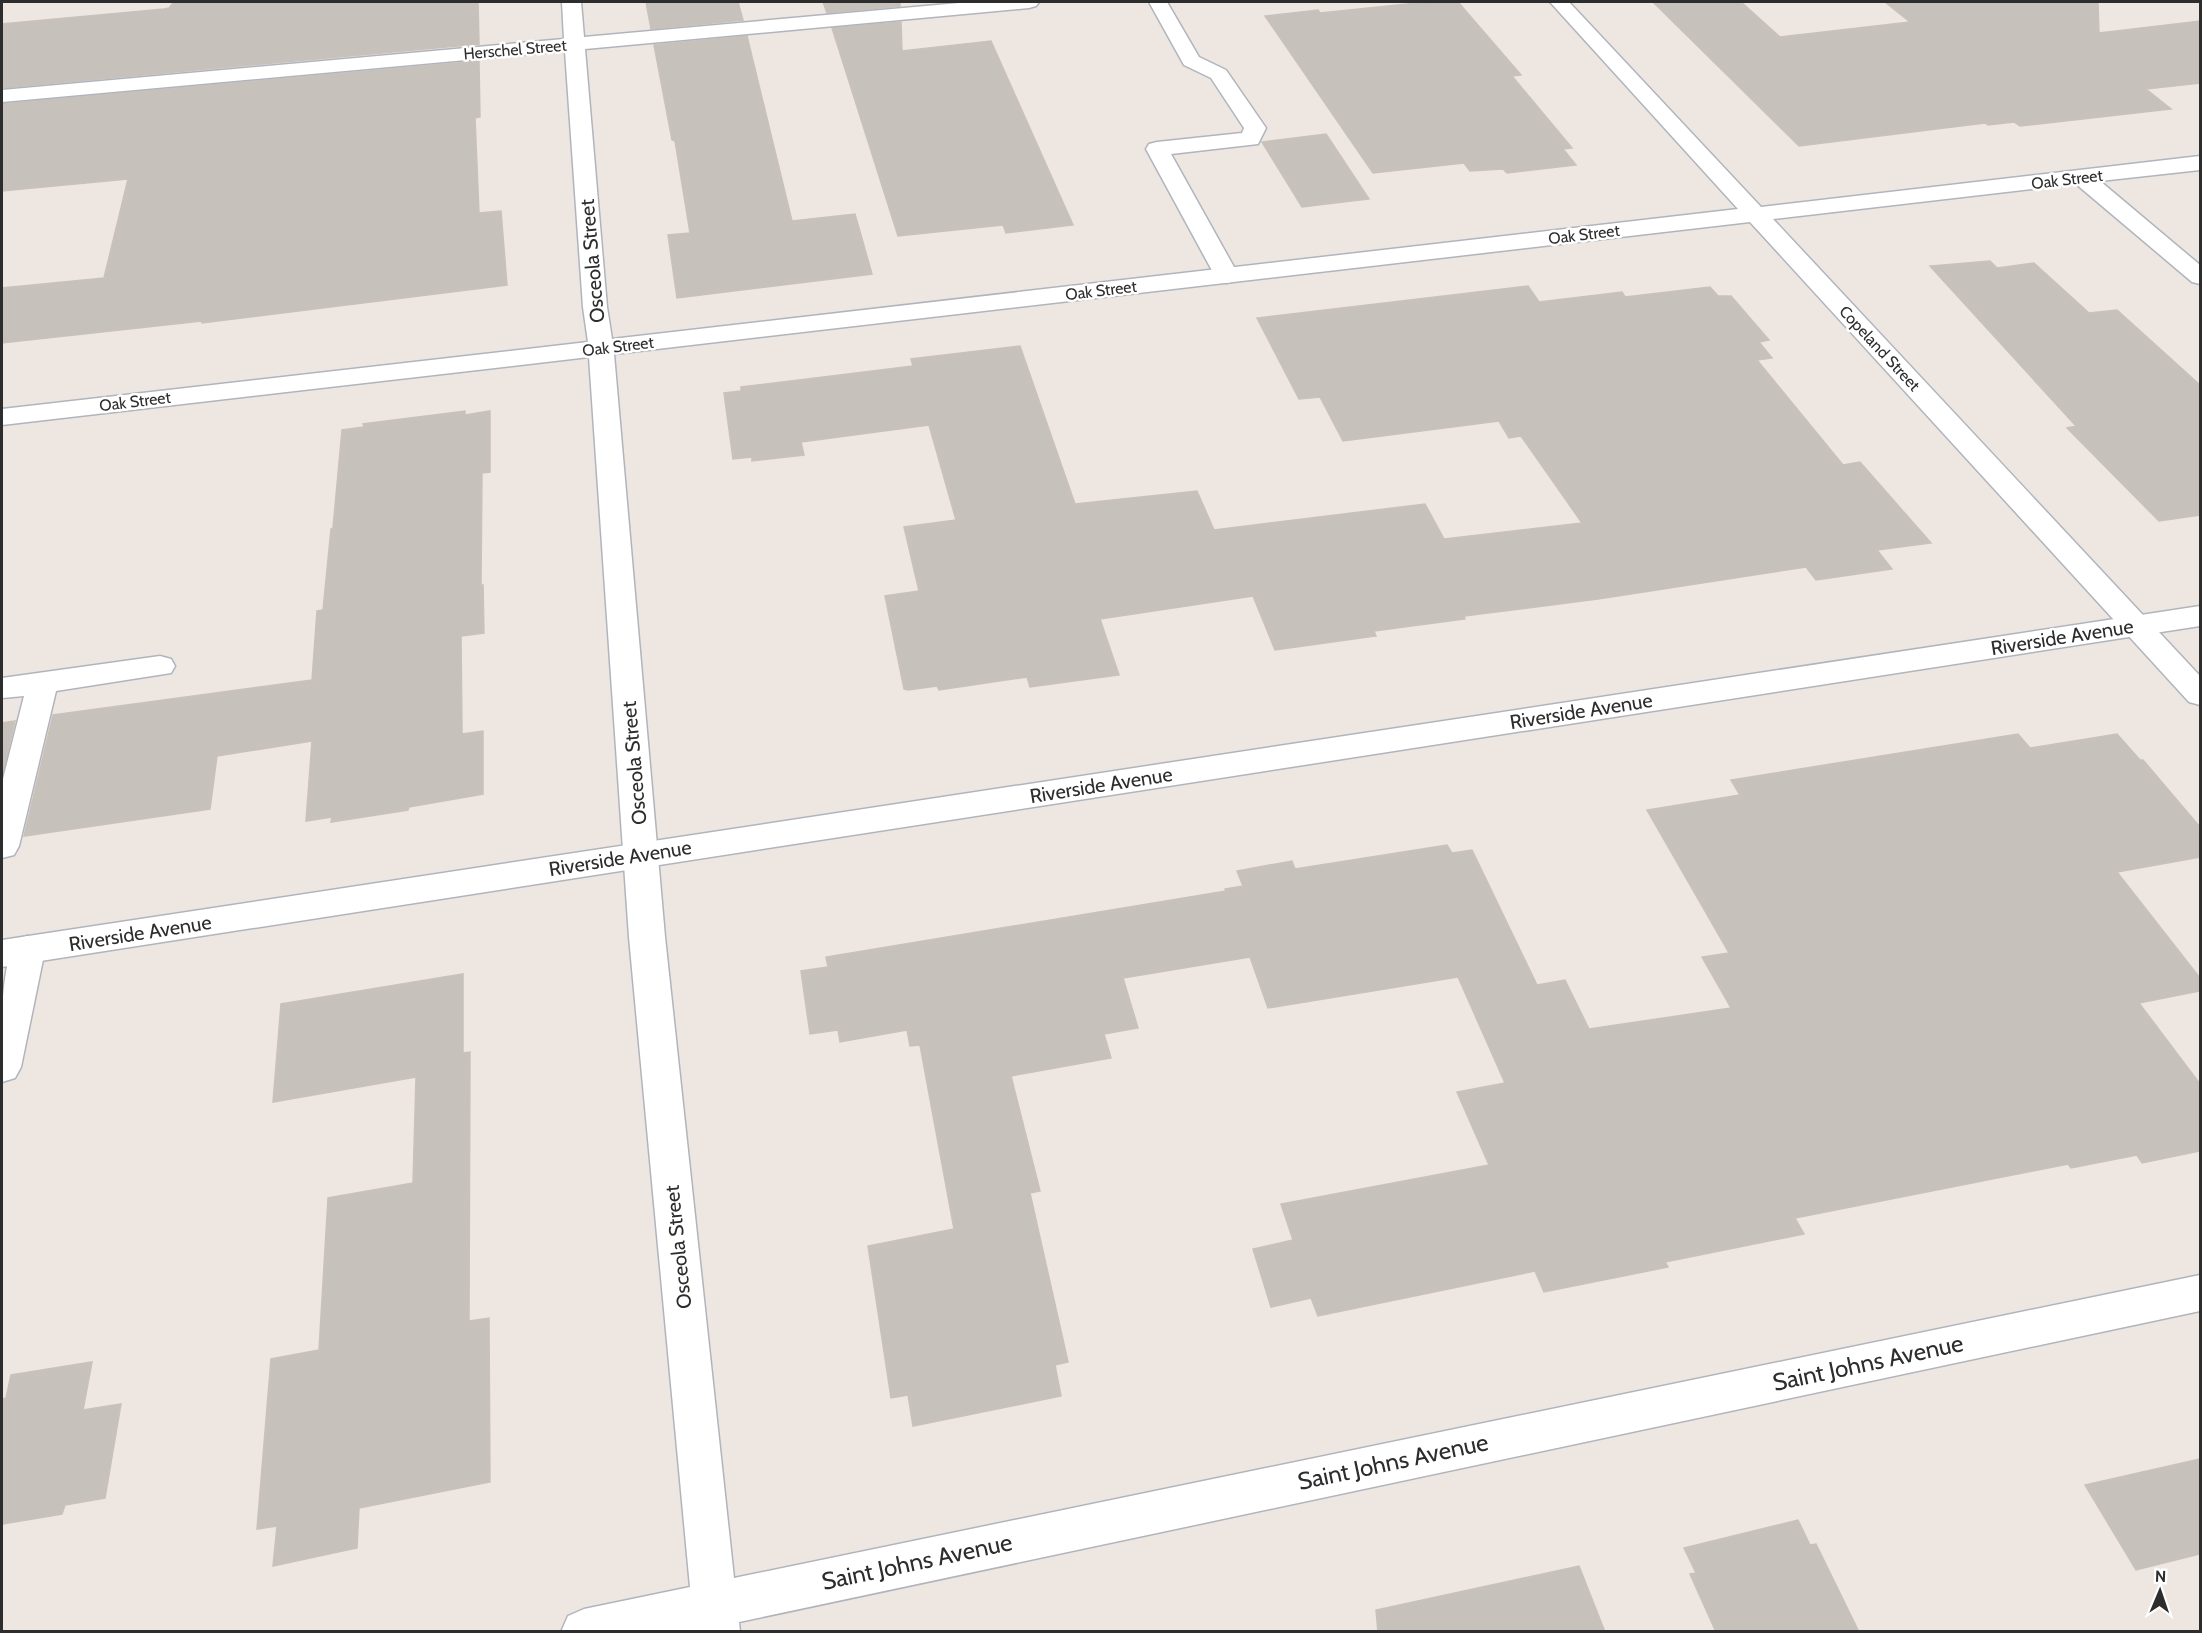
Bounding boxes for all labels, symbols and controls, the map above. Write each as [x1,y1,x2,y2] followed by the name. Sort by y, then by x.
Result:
[463,35,568,63] street label: Herschel Street
[2030,166,2104,193] street label: Oak Street
[575,198,609,324] street label: Osceola Street
[1547,221,1621,248] street label: Oak Street
[1064,277,1138,304] street label: Oak Street
[1835,302,1924,395] street label: Copeland Street
[581,333,655,360] street label: Oak Street
[98,388,172,415] street label: Oak Street
[1989,614,2135,660] street label: Riverside Avenue
[1508,688,1654,734] street label: Riverside Avenue
[617,700,651,826] street label: Osceola Street
[1028,762,1174,808] street label: Riverside Avenue
[547,835,693,881] street label: Riverside Avenue
[67,910,213,956] street label: Riverside Avenue
[660,1184,696,1310] street label: Osceola Street
[1770,1328,1966,1397] street label: Saint Johns Avenue
[1295,1427,1491,1496] street label: Saint Johns Avenue
[819,1527,1015,1596] street label: Saint Johns Avenue
[2130,1561,2190,1621] north arrow
[2155,1567,2166,1586] text: N

